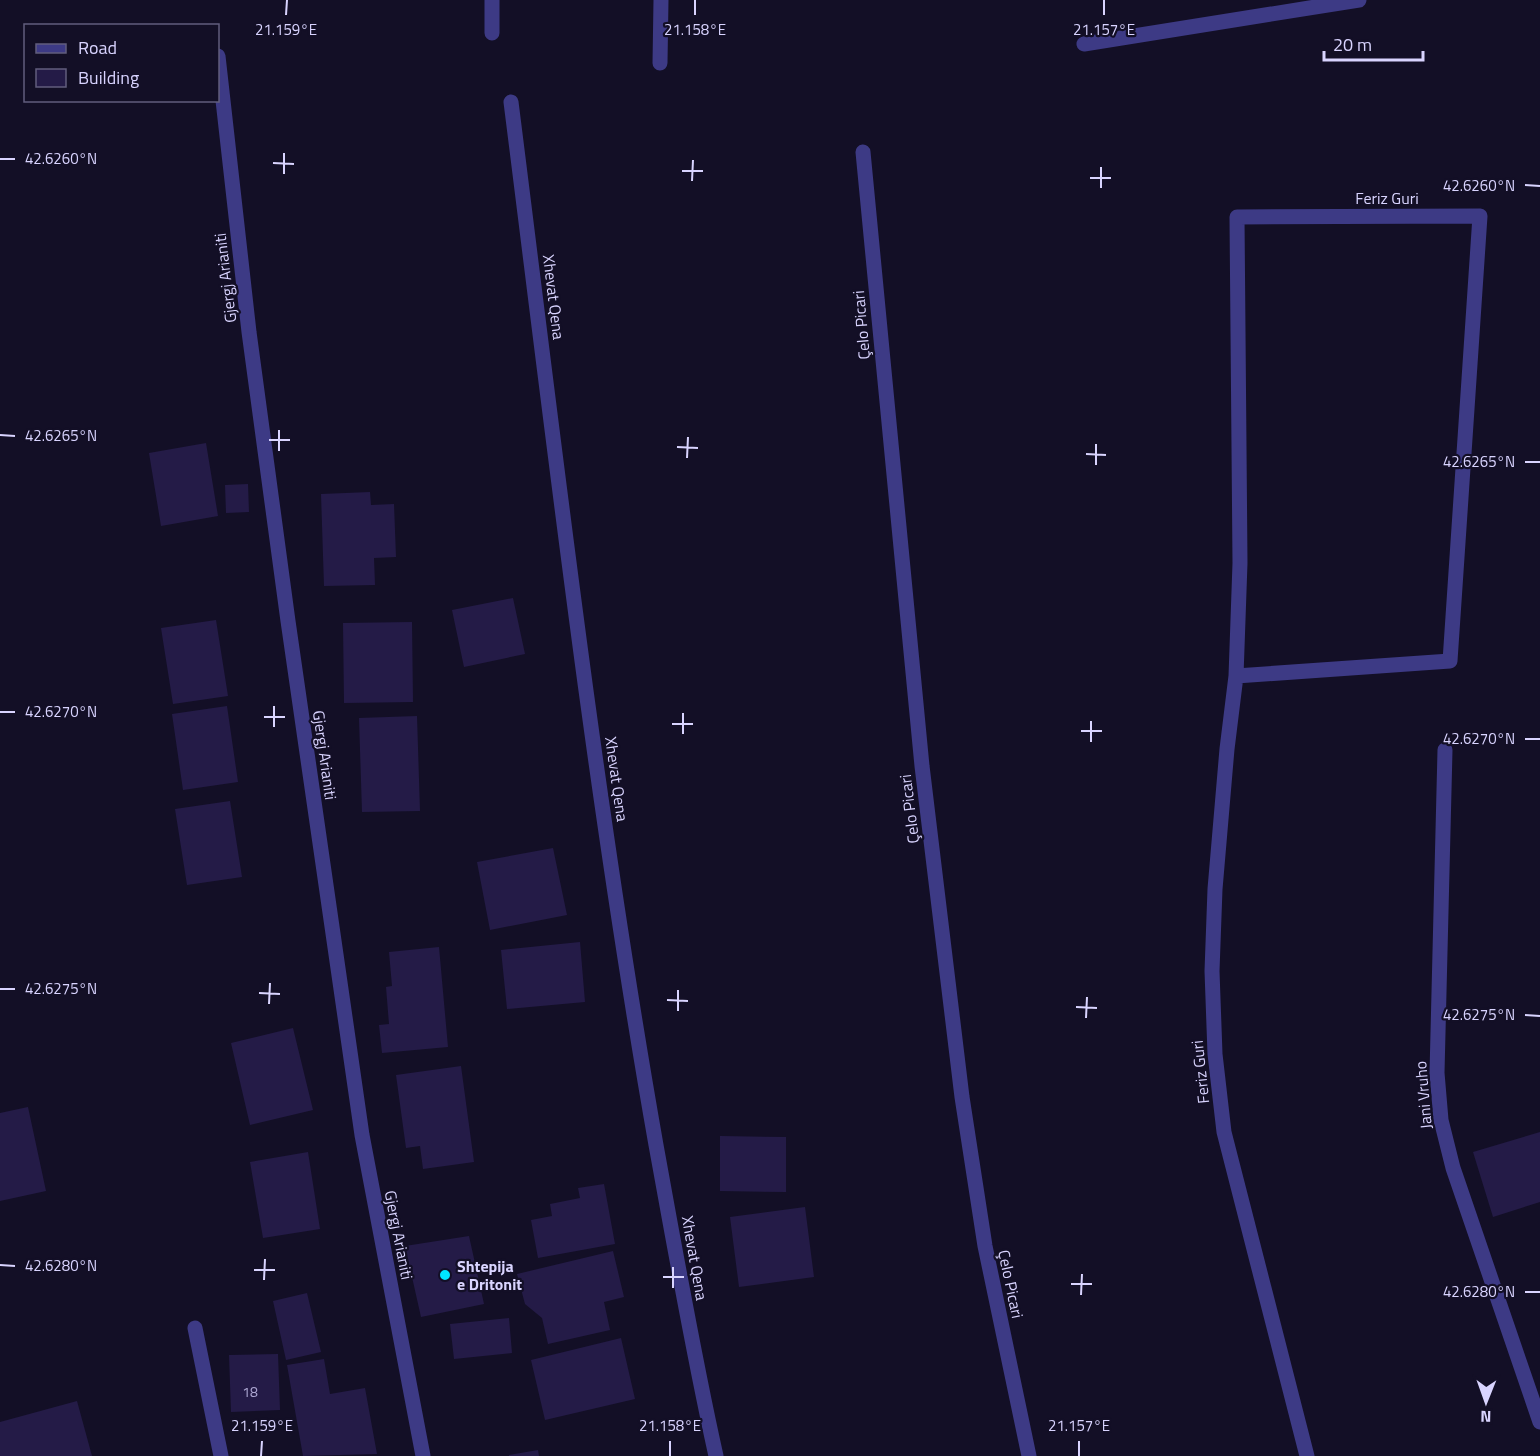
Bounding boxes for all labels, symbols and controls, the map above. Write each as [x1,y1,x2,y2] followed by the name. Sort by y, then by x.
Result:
[255,18,317,41] text: 21.159°E
[664,18,726,41] text: 21.158°E
[1073,18,1135,41] text: 21.157°E
[24,24,219,102] legend
[1324,24,1423,62] scale bar
[1333,31,1372,58] text: 20 m
[78,34,117,61] text: Road
[78,64,139,91] text: Building
[25,147,97,170] text: 42.6260°N
[1443,174,1515,197] text: 42.6260°N
[1355,186,1419,210] street label: Feriz Guri
[208,232,242,324] street label: Gjergj Arianiti
[537,253,571,341] street label: Xhevat Qena
[846,289,876,361] street label: Çelo Picari
[25,424,97,447] text: 42.6265°N
[1443,450,1515,473] text: 42.6265°N
[25,700,97,723] text: 42.6270°N
[307,709,343,801] street label: Gjergj Arianiti
[1443,727,1515,750] text: 42.6270°N
[599,735,635,823] street label: Xhevat Qena
[893,773,925,845] street label: Çelo Picari
[25,977,97,1000] text: 42.6275°N
[1443,1003,1515,1026] text: 42.6275°N
[1185,1039,1215,1105] street label: Feriz Guri
[1408,1060,1438,1130] street label: Jani Vruho
[379,1188,419,1282] street label: Gjergj Arianiti
[676,1214,714,1302] street label: Xhevat Qena
[992,1248,1030,1320] street label: Çelo Picari
[25,1254,97,1277] text: 42.6280°N
[457,1254,522,1296] place label: Shtepija e Dritonit
[438,1268,452,1282] marker: Shtepija e Dritonit
[1443,1280,1515,1303] text: 42.6280°N
[1456,1372,1516,1432] north arrow
[242,1381,258,1402] house number: 18
[1480,1405,1491,1429] text: N
[231,1414,293,1437] text: 21.159°E
[639,1414,701,1437] text: 21.158°E
[1048,1414,1110,1437] text: 21.157°E

